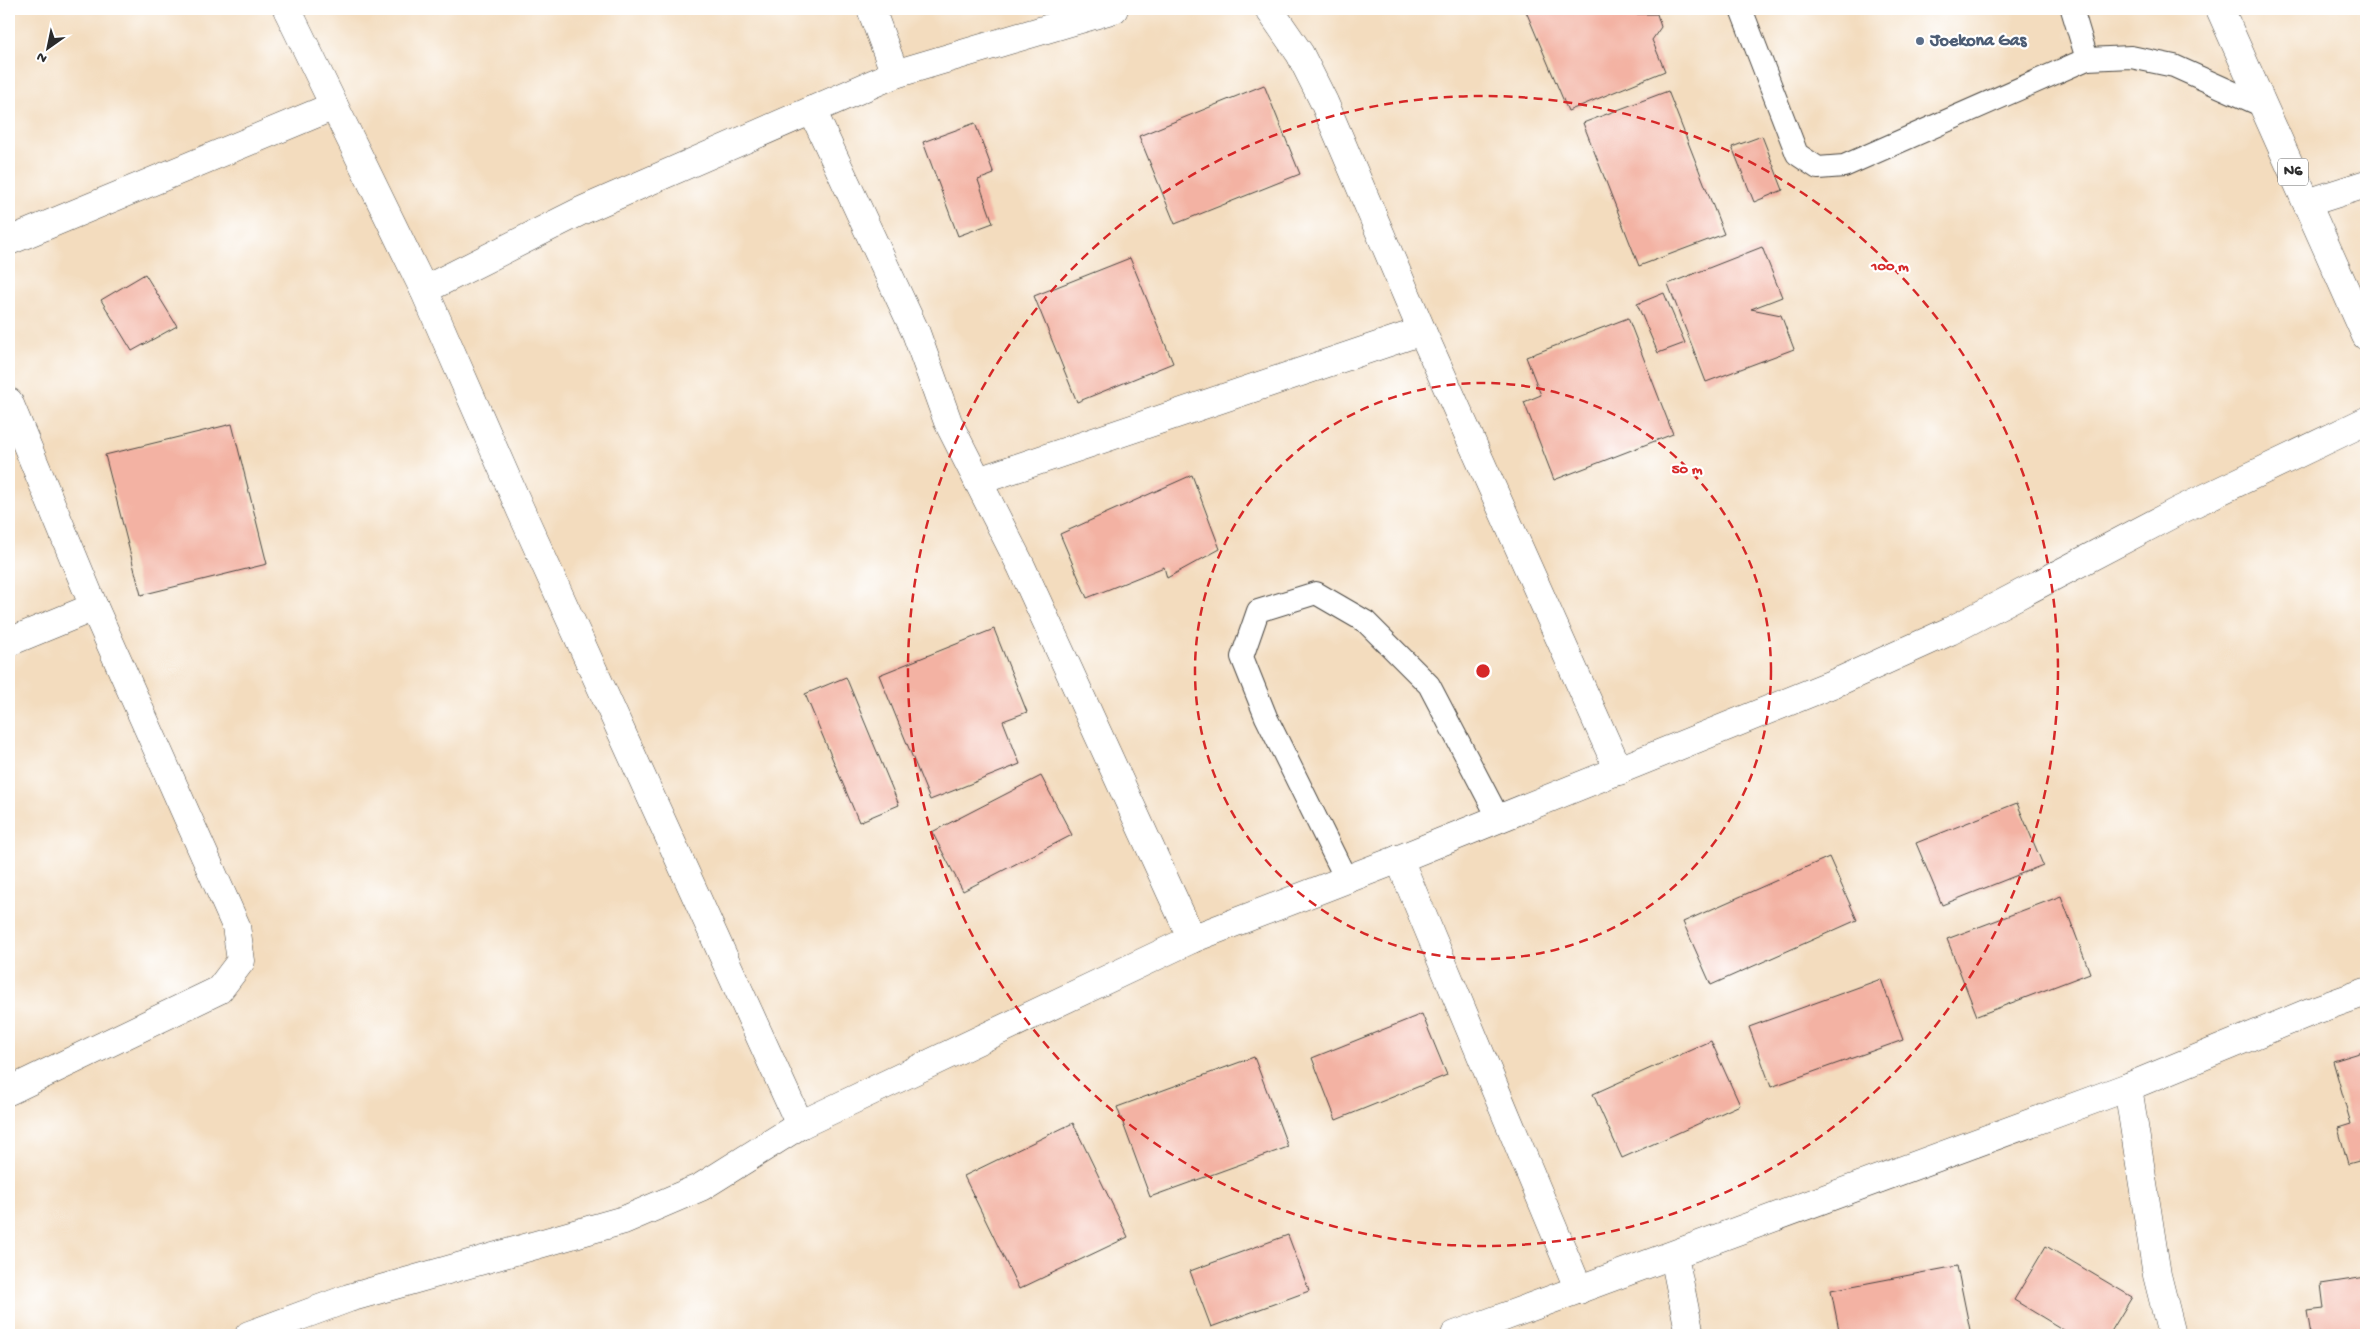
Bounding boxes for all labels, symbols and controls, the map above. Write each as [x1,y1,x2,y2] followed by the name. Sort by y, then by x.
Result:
[22,22,72,72] north arrow
[1929,31,2028,52] place label: Joekona Gas
[1914,35,1926,47] marker: Joekona Gas
[34,47,51,66] text: N
[2278,158,2308,186] road number: N6
[1870,258,1909,276] text: 100 m
[1672,461,1703,479] text: 50 m
[1474,662,1492,680] centre of rings

